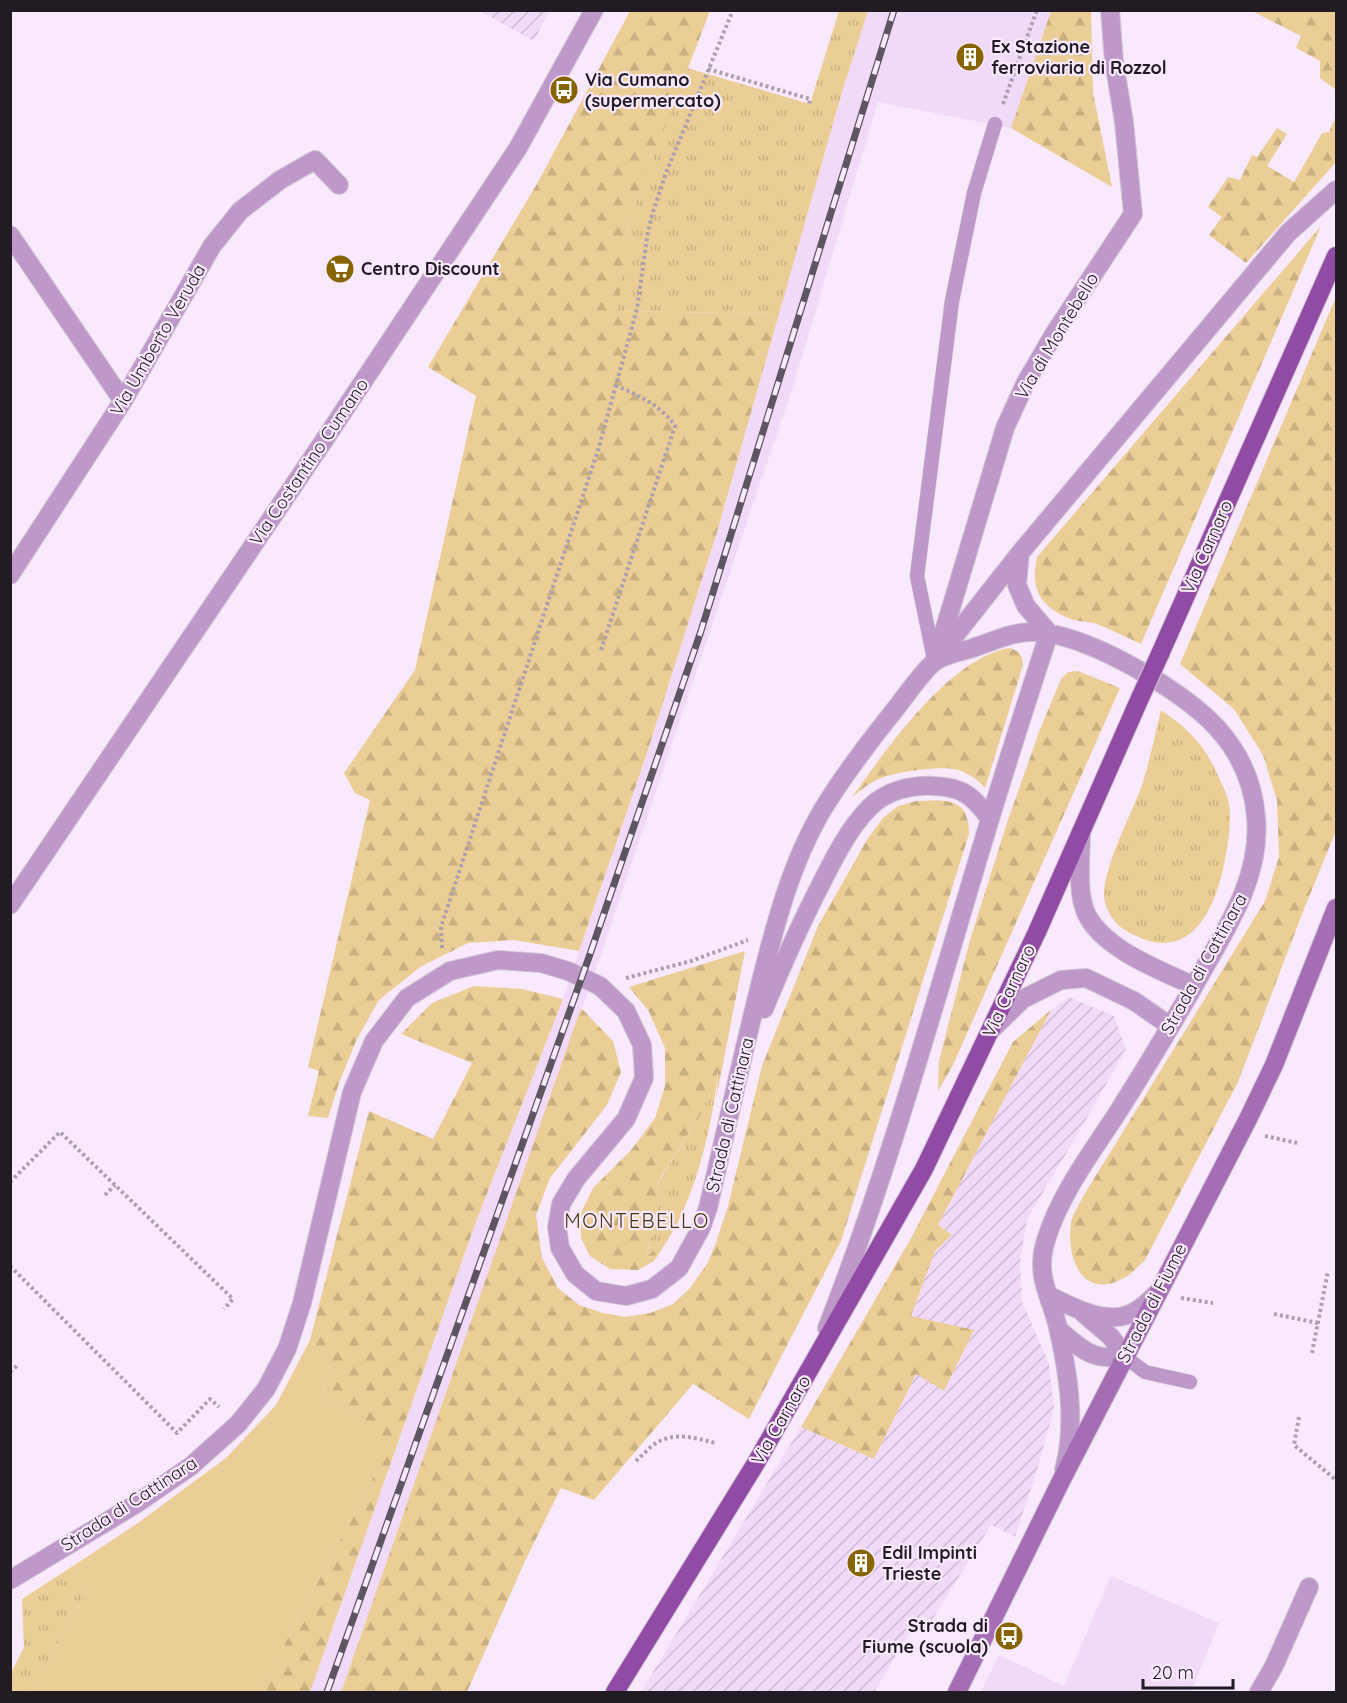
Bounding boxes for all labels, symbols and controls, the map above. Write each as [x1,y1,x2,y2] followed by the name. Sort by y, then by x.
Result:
[991,35,1167,79] place label: Ex Stazione ferroviaria di Rozzol
[954,41,986,73] building icon: Ex Stazione ferroviaria di Rozzol
[585,68,721,112] place label: Via Cumano (supermercato)
[548,74,580,106] bus stop icon: Via Cumano (supermercato)
[324,253,356,285] supermarket icon: Centro Discount
[361,257,500,280] place label: Centro Discount
[105,260,210,420] street label: Via Umberto Veruda
[1010,268,1103,403] street label: Via di Montebello
[244,374,373,550] street label: Via Costantino Cumano
[1176,496,1237,597] street label: Via Carnaro
[1155,889,1252,1038] street label: Strada di Cattinara
[977,941,1040,1041] street label: Via Carnaro
[701,1035,758,1194] street label: Strada di Cattinara
[564,1208,710,1233] district label: MONTEBELLO
[1112,1239,1192,1366] street label: Strada di Fiume
[746,1371,816,1469] street label: Via Carnaro
[56,1451,201,1556] street label: Strada di Cattinara
[882,1541,977,1585] place label: Edil Impinti Trieste
[845,1547,877,1579] building icon: Edil Impinti Trieste
[862,1614,988,1658] place label: Strada di Fiume (scuola)
[993,1620,1025,1652] bus stop icon: Strada di Fiume (scuola)
[1143,1652,1233,1690] scale bar
[1152,1661,1194,1684] text: 20 m

